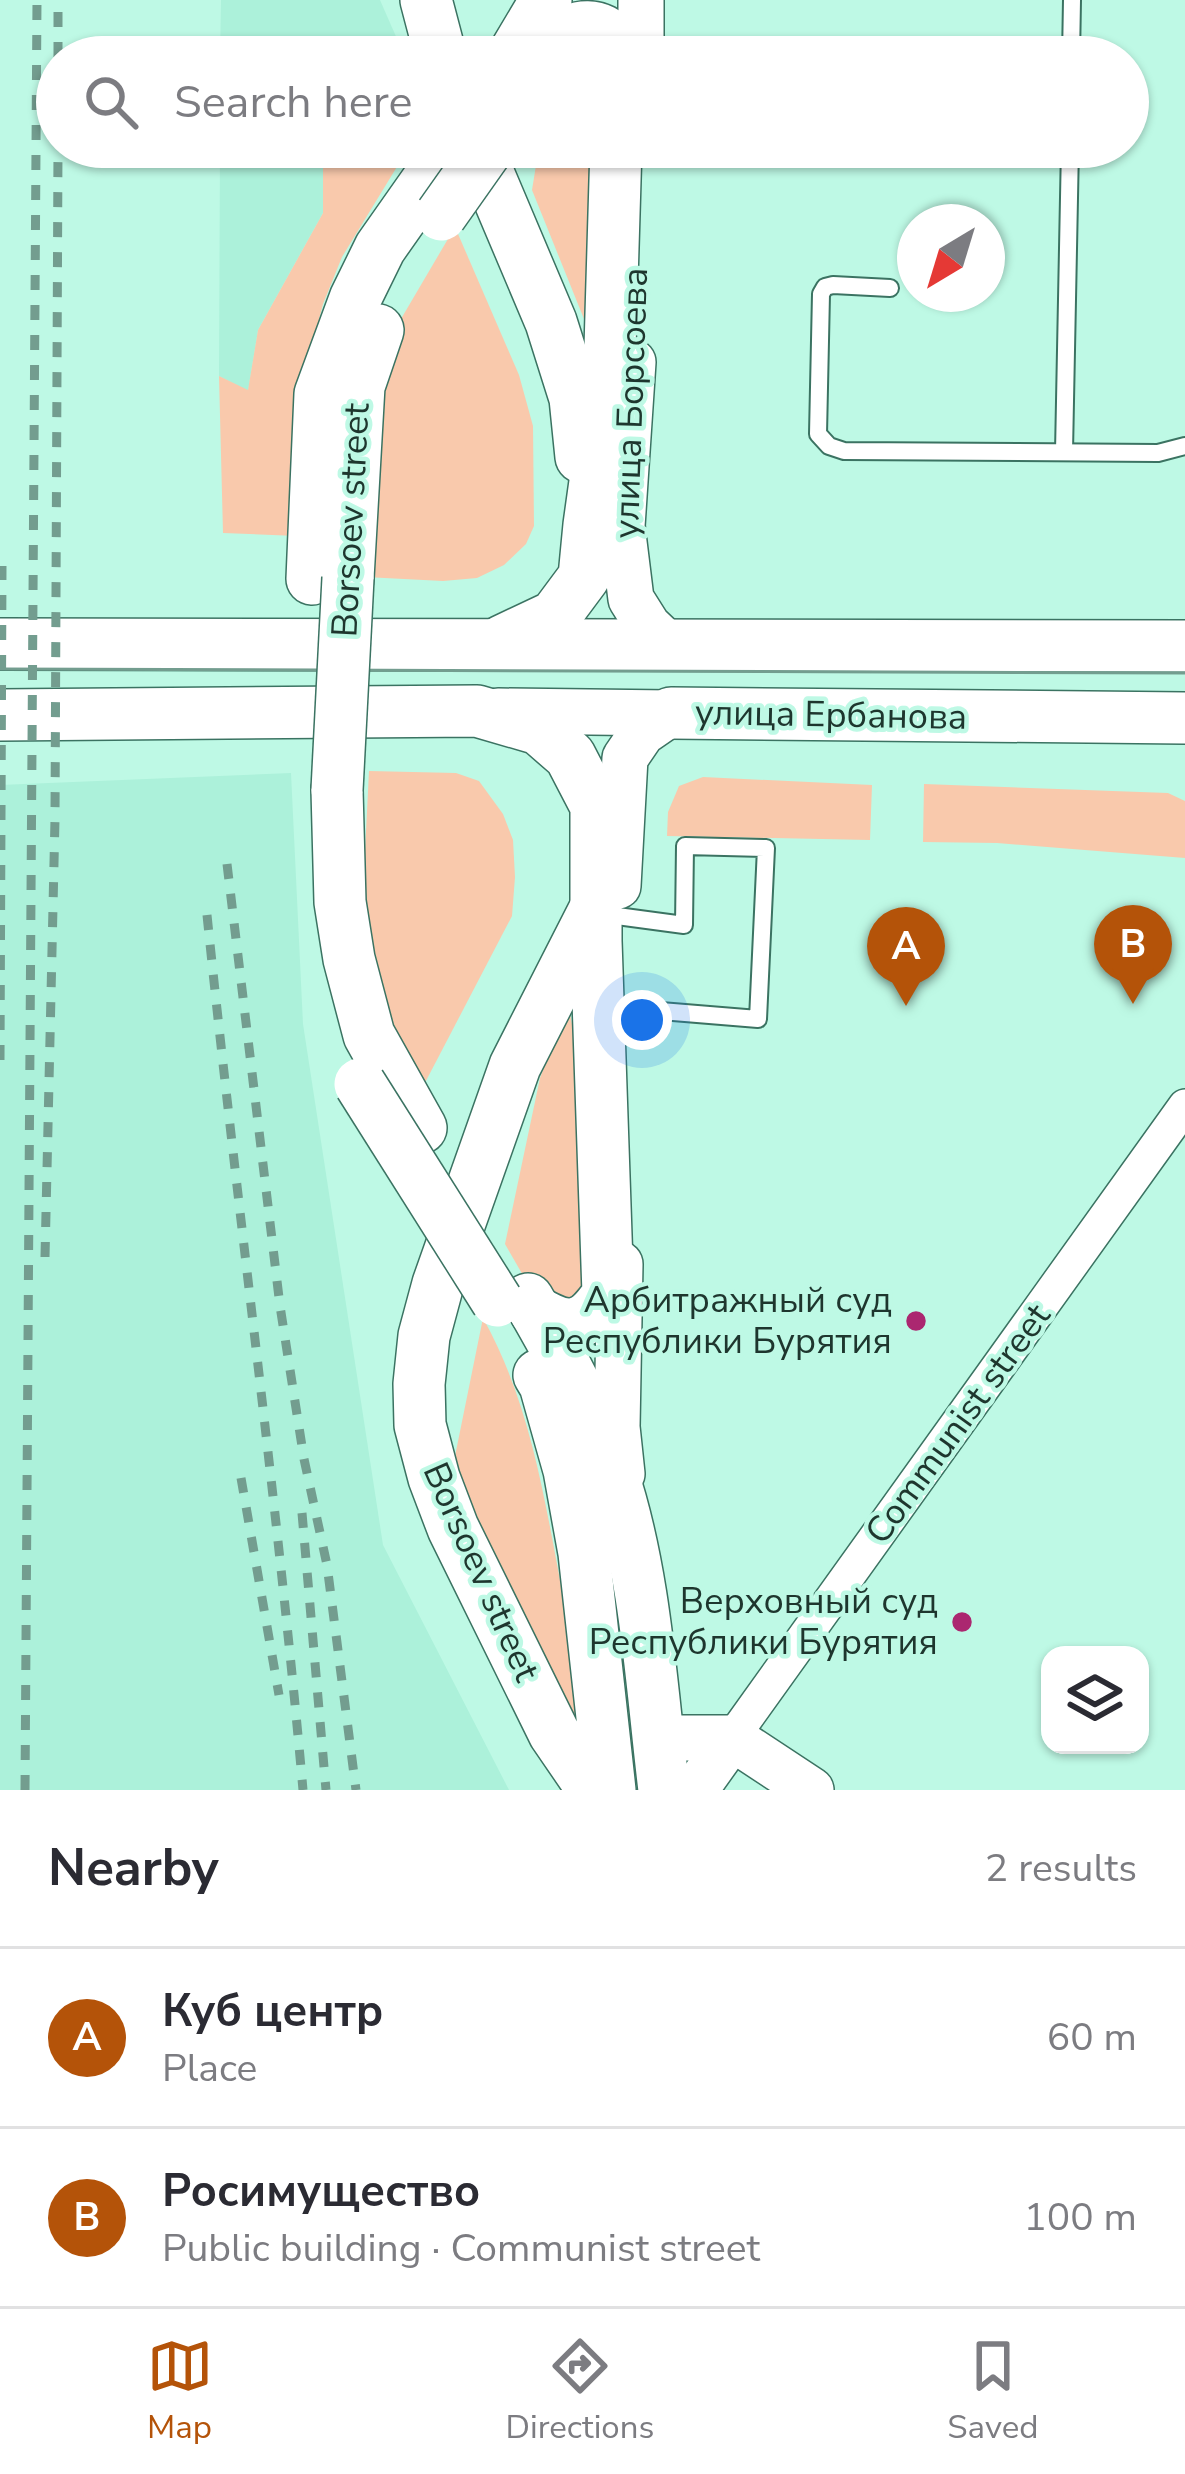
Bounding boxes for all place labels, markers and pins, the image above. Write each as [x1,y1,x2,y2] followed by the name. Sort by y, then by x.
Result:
[1094,905,1172,1004] pin: B
[867,907,945,1006] pin: A
[543,1276,892,1366] place label: Арбитражный суд Республики Бурятия
[903,1308,929,1334] marker: Арбитражный суд Республики Бурятия
[589,1577,938,1667] place label: Верховный суд Республики Бурятия
[949,1609,975,1635] marker: Верховный суд Республики Бурятия

